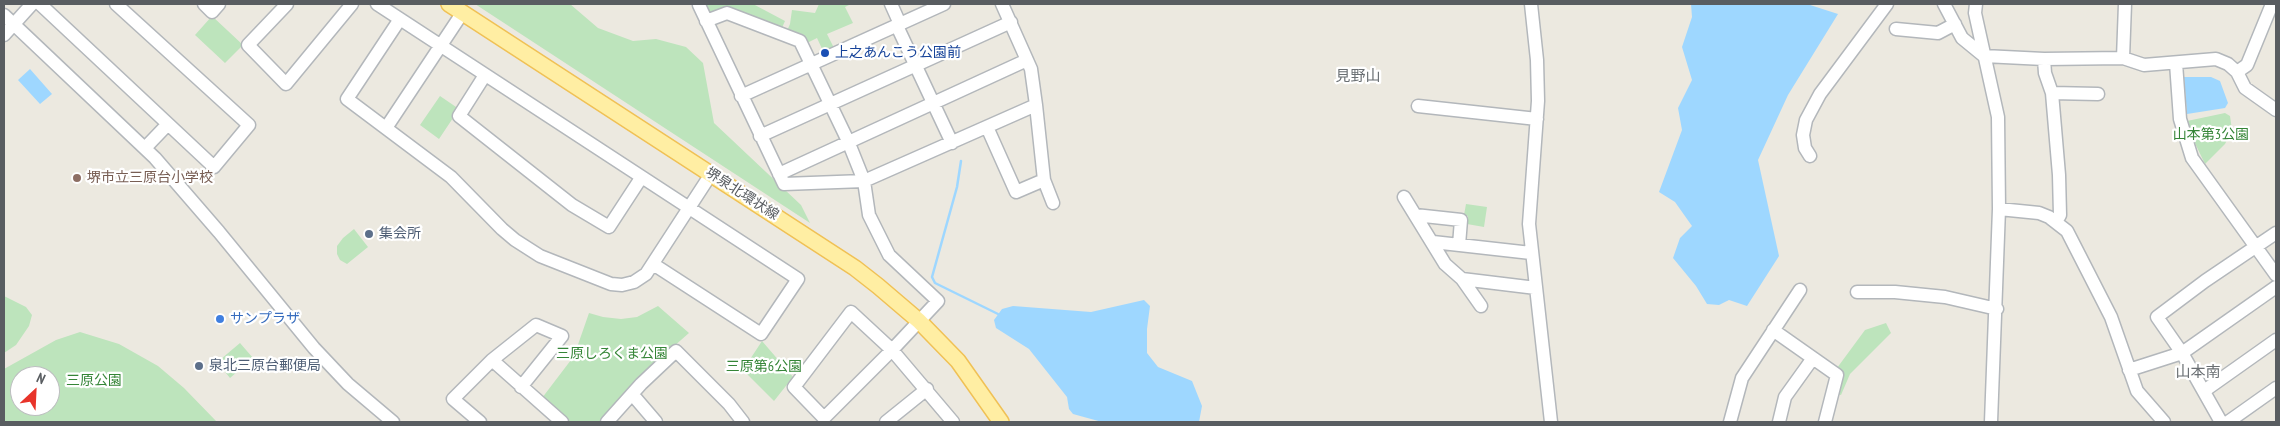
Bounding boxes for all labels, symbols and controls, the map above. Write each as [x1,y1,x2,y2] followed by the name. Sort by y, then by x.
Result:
[835,45,961,61] place label: 上之あんこう公園前
[819,47,831,59] marker: 上之あんこう公園前
[1336,68,1380,86] district label: 見野山
[2173,127,2249,143] park label: 山本第3公園
[702,164,782,224] street label: 堺泉北環状線
[87,170,213,186] place label: 堺市立三原台小学校
[71,172,83,184] marker: 堺市立三原台小学校
[379,226,421,242] place label: 集会所
[363,228,375,240] marker: 集会所
[230,311,300,327] place label: サンプラザ
[214,313,226,325] marker: サンプラザ
[556,346,668,362] park label: 三原しろくま公園
[209,358,321,374] place label: 泉北三原台郵便局
[726,359,802,375] park label: 三原第6公園
[193,360,205,372] marker: 泉北三原台郵便局
[2176,364,2220,382] district label: 山本南
[10,366,60,416] north arrow
[34,369,48,388] text: N
[66,373,122,389] park label: 三原公園

